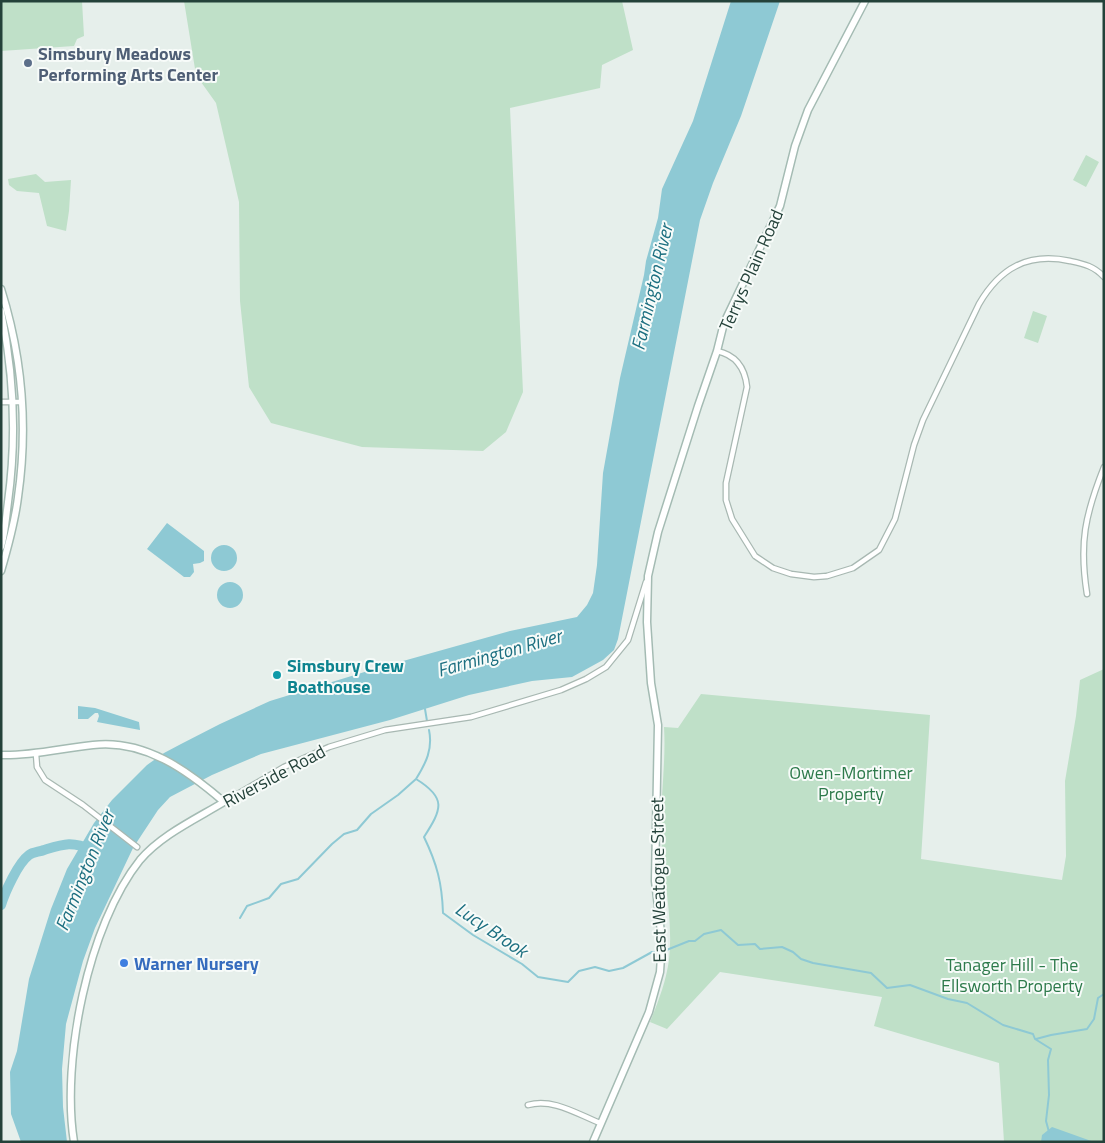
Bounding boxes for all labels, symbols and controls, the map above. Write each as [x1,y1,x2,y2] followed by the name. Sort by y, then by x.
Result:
[38,40,218,88] place label: Simsbury Meadows Performing Arts Center
[22,57,34,69] marker: Simsbury Meadows Performing Arts Center
[712,205,790,335] street label: Terrys Plain Road
[622,219,680,353] water label: Farmington River
[433,620,567,684] water label: Farmington River
[287,652,404,700] place label: Simsbury Crew Boathouse
[271,669,283,681] marker: Simsbury Crew Boathouse
[218,738,330,814] street label: Riverside Road
[789,759,913,807] park label: Owen-Mortimer Property
[643,796,673,963] street label: East Weatogue Street
[47,803,122,935] water label: Farmington River
[450,894,536,965] water label: Lucy Brook
[134,950,259,977] place label: Warner Nursery
[941,951,1083,999] park label: Tanager Hill - The Ellsworth Property
[118,957,130,969] marker: Warner Nursery

